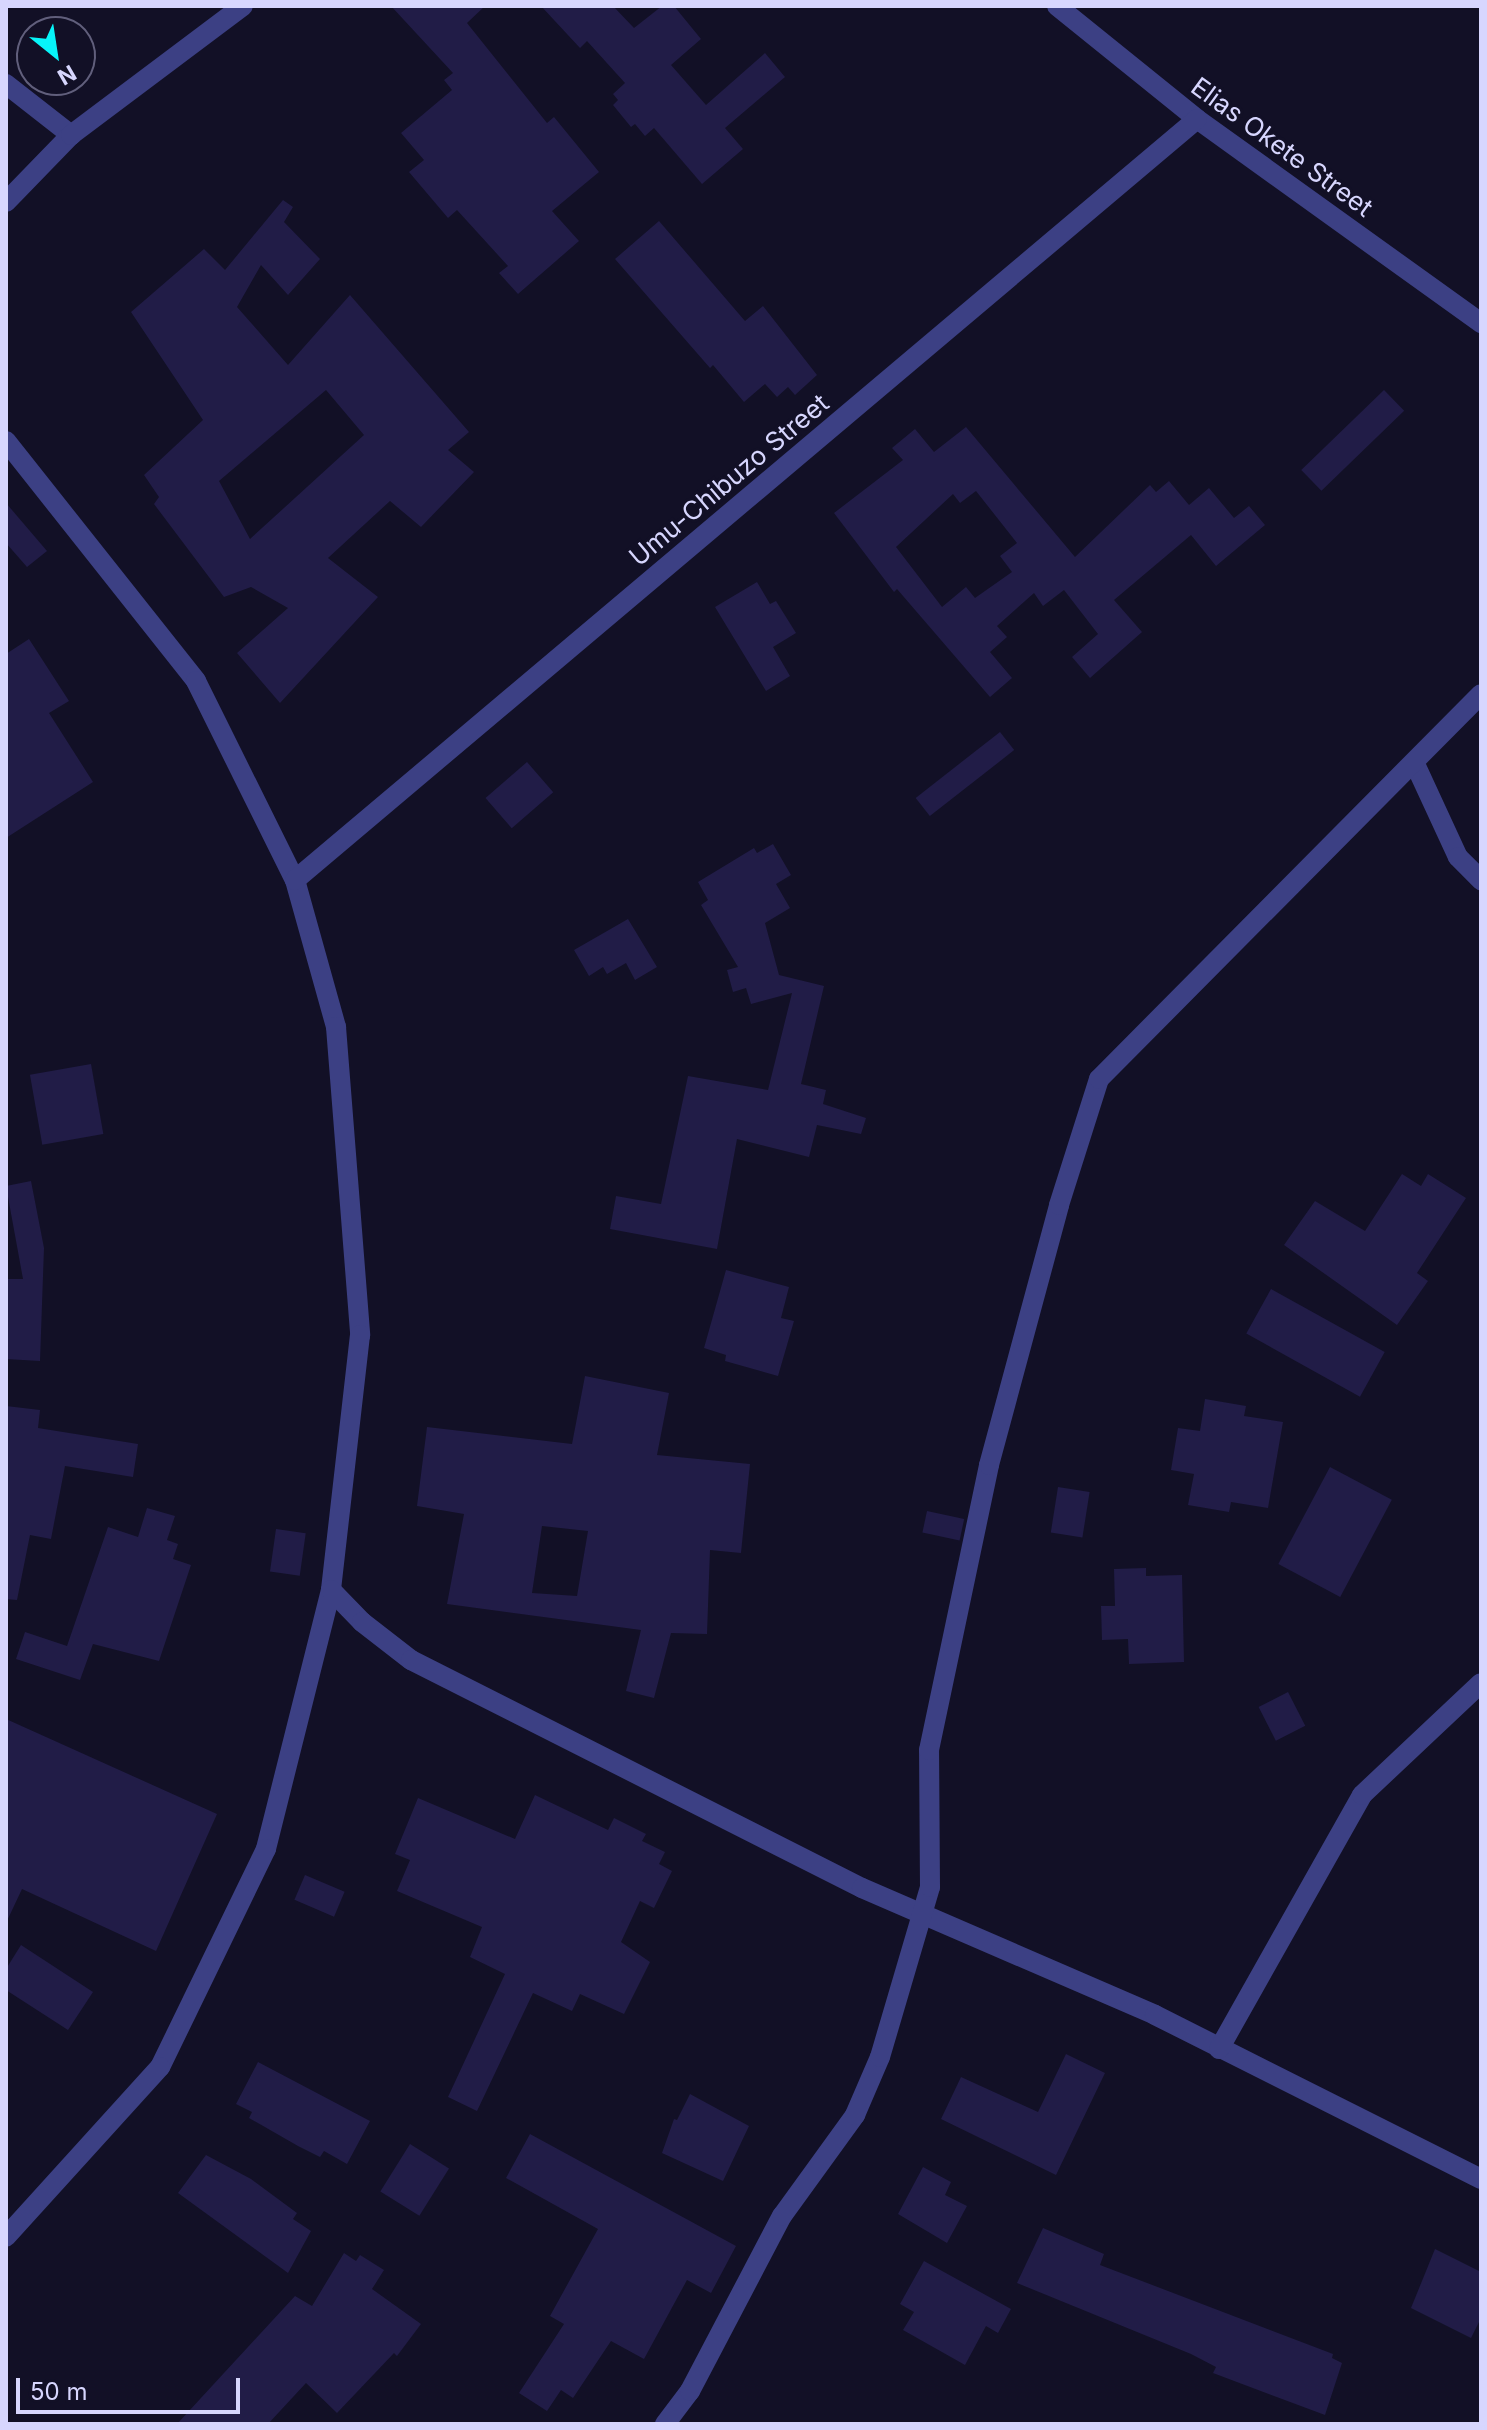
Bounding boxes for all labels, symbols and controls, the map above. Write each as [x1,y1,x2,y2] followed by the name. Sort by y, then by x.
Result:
[16,16,96,96] north arrow
[53,60,81,91] text: N
[1185,71,1379,223] street label: Elias Okete Street
[623,387,835,573] street label: Umu-Chibuzo Street
[20,2362,244,2412] scale bar
[30,2377,88,2406] text: 50 m

